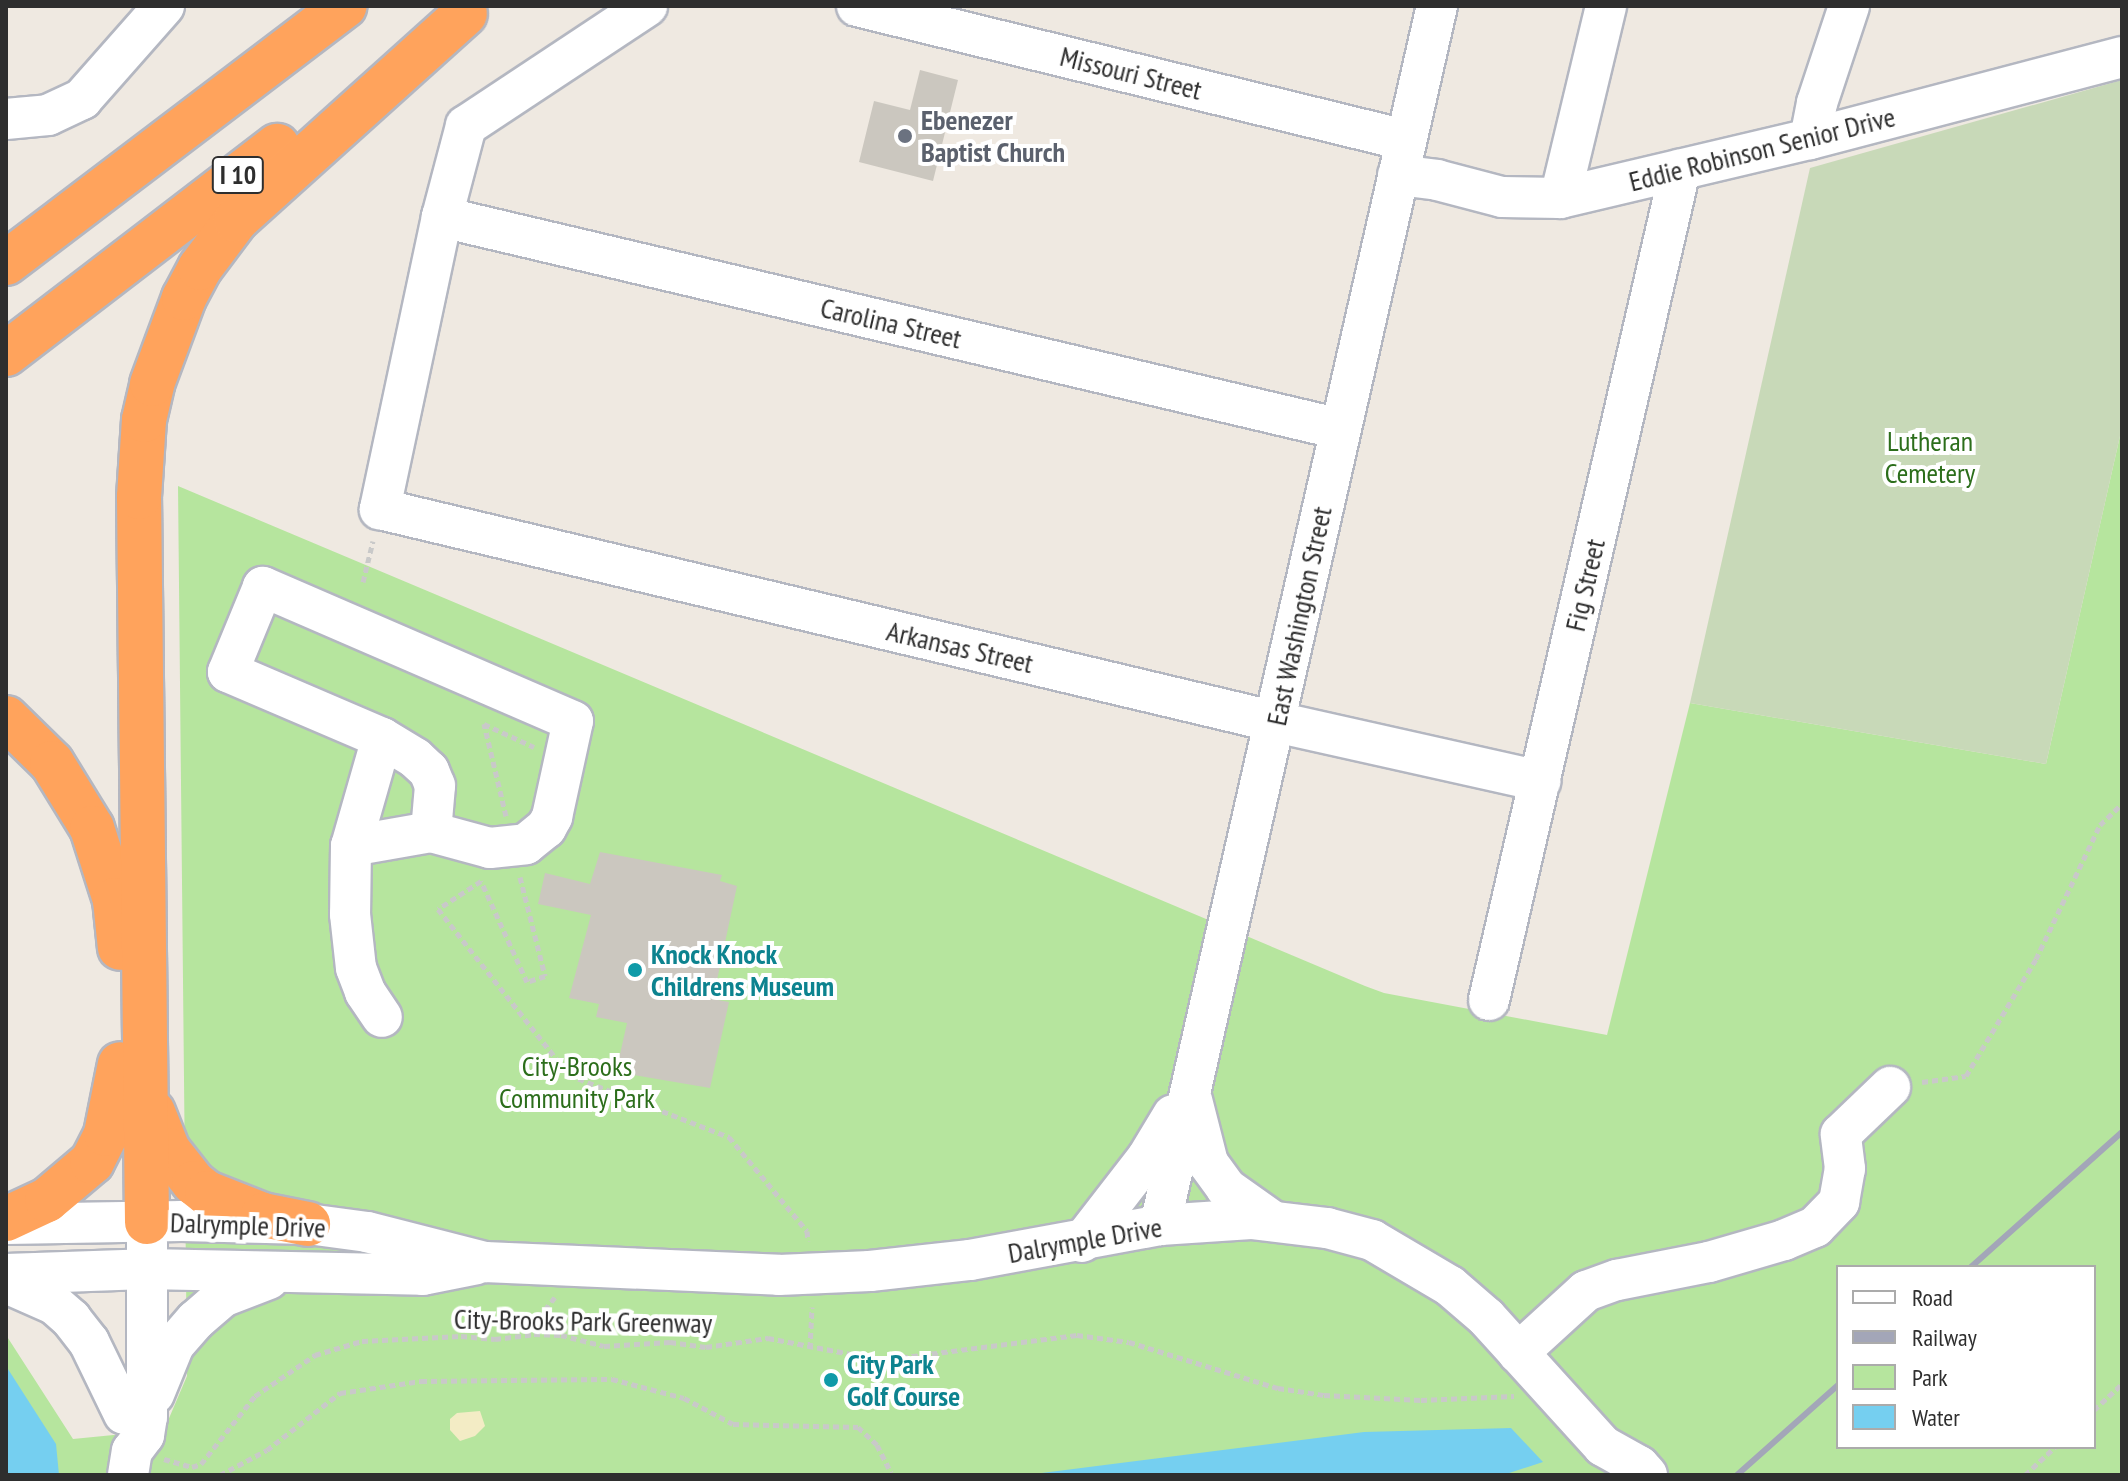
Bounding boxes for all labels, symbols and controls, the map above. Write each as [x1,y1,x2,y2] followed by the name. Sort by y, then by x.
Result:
[1057,39,1205,107] street label: Missouri Street
[1625,100,1899,198] street label: Eddie Robinson Senior Drive
[921,103,1065,169] place label: Ebenezer Baptist Church
[896,127,914,145] marker: Ebenezer Baptist Church
[210,153,266,197] road number: I 10
[817,290,965,356] street label: Carolina Street
[1885,424,1975,490] park label: Lutheran Cemetery
[1259,503,1339,729] street label: East Washington Street
[1558,536,1612,634] street label: Fig Street
[883,614,1037,680] street label: Arkansas Street
[651,937,834,1003] place label: Knock Knock Childrens Museum
[626,961,644,979] marker: Knock Knock Childrens Museum
[499,1049,655,1115] park label: City-Brooks Community Park
[169,1205,327,1245] street label: Dalrymple Drive
[1005,1210,1165,1270] street label: Dalrymple Drive
[1836,1265,2096,1449] legend
[1912,1282,1953,1313] text: Road
[453,1302,713,1340] street label: City-Brooks Park Greenway
[1912,1322,1977,1353] text: Railway
[847,1347,960,1413] place label: City Park Golf Course
[1912,1362,1948,1393] text: Park
[822,1371,840,1389] marker: City Park Golf Course
[1912,1402,1960,1433] text: Water

